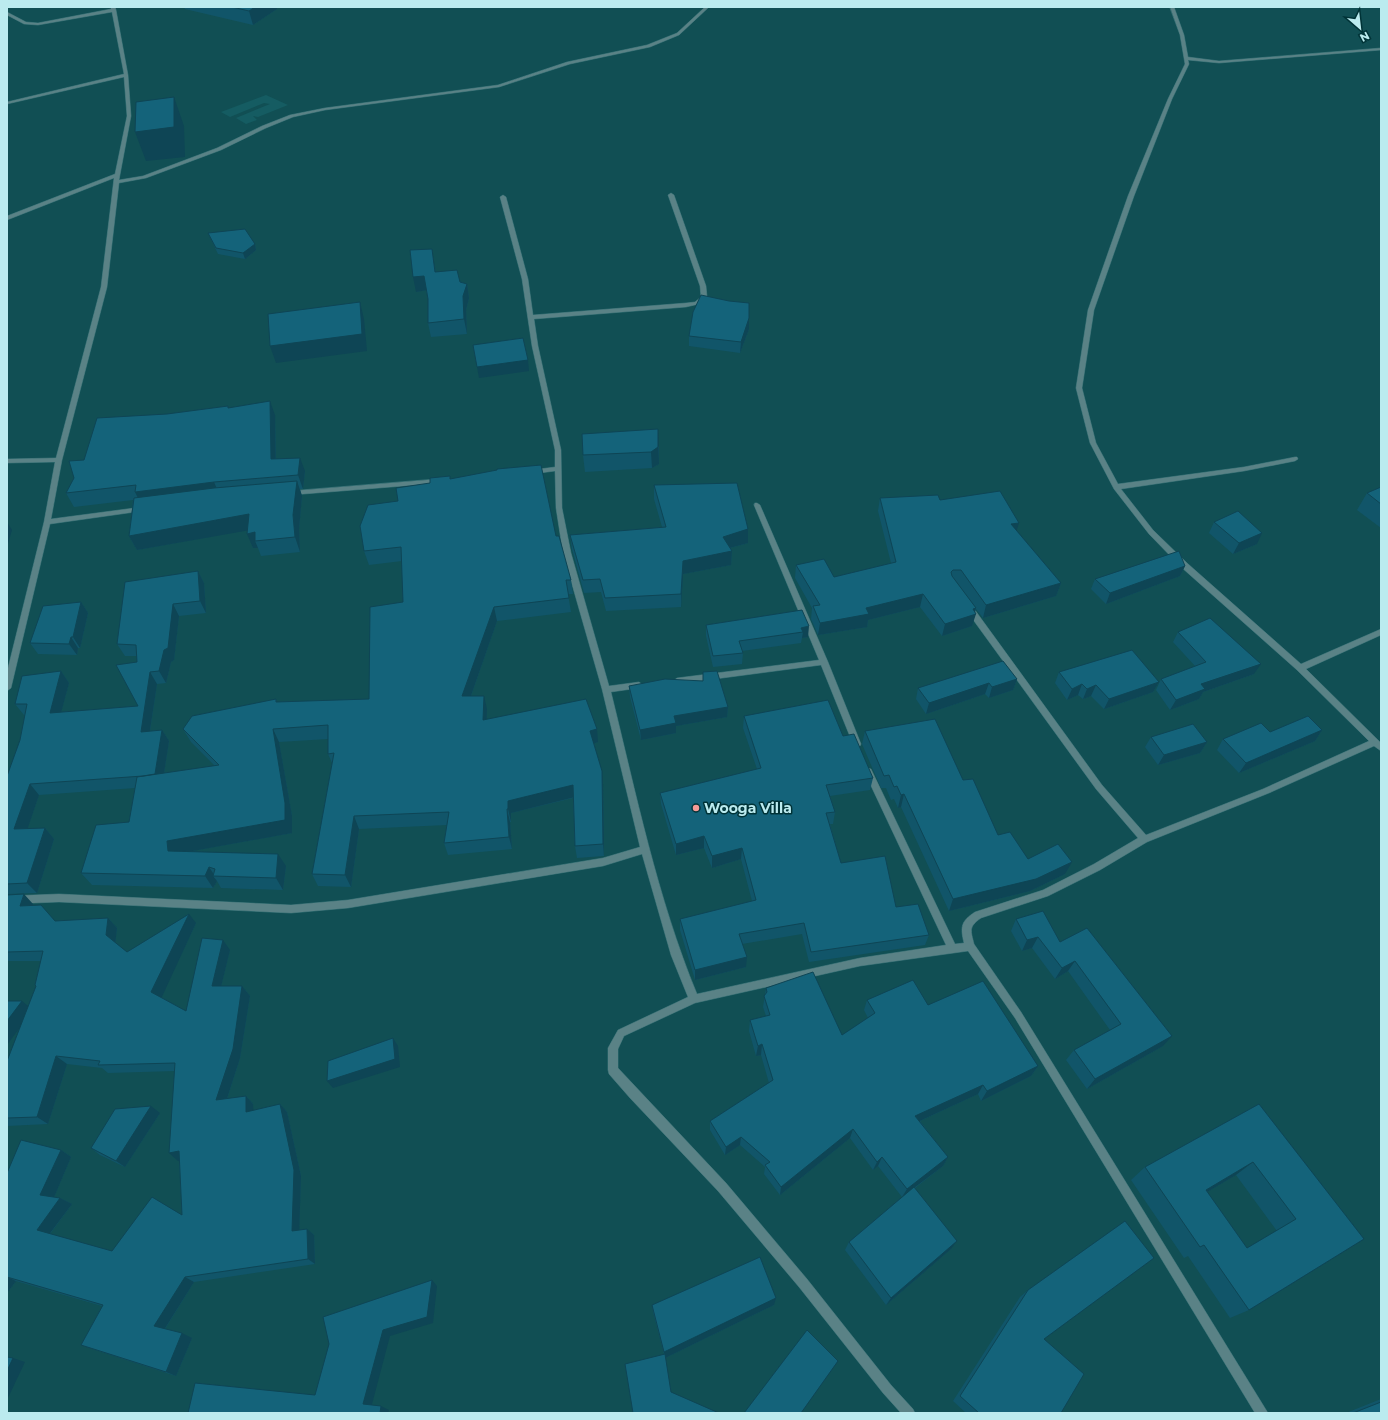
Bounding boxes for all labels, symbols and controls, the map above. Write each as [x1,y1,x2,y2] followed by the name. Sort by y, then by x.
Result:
[1340,8,1380,48] north arrow
[1357,29,1372,45] text: N
[704,799,792,817] place label: Wooga Villa
[691,803,701,813] marker: Wooga Villa

